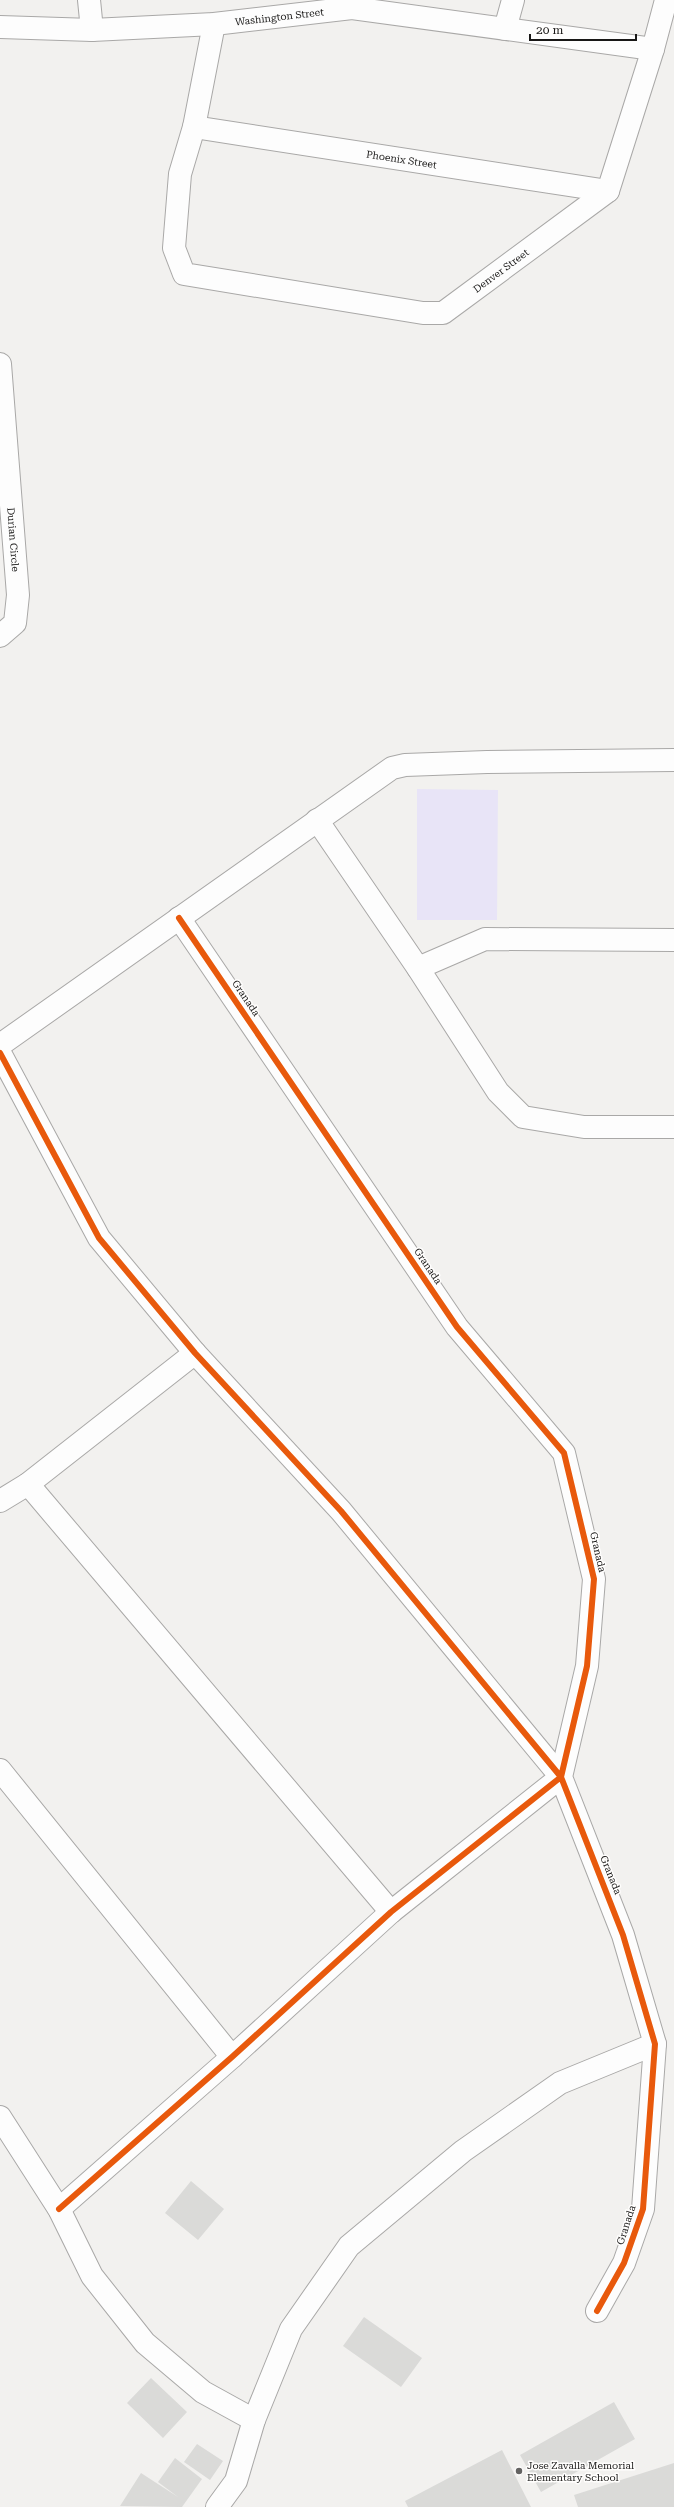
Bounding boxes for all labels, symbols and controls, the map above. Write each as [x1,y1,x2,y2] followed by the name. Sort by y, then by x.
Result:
[234,6,325,27] street label: Washington Street
[530,16,636,42] scale bar
[536,23,563,37] text: 20 m
[366,148,438,170] street label: Phoenix Street
[471,246,531,294] street label: Denver Street
[6,507,22,572] street label: Durian Circle
[230,978,262,1018] street label: Granada
[412,1246,444,1286] street label: Granada
[588,1531,608,1574] street label: Granada
[598,1854,624,1897] street label: Granada
[614,2203,638,2246] street label: Granada
[527,2460,634,2483] place label: Jose Zavalla Memorial Elementary School
[514,2466,524,2476] marker: Jose Zavalla Memorial Elementary School

